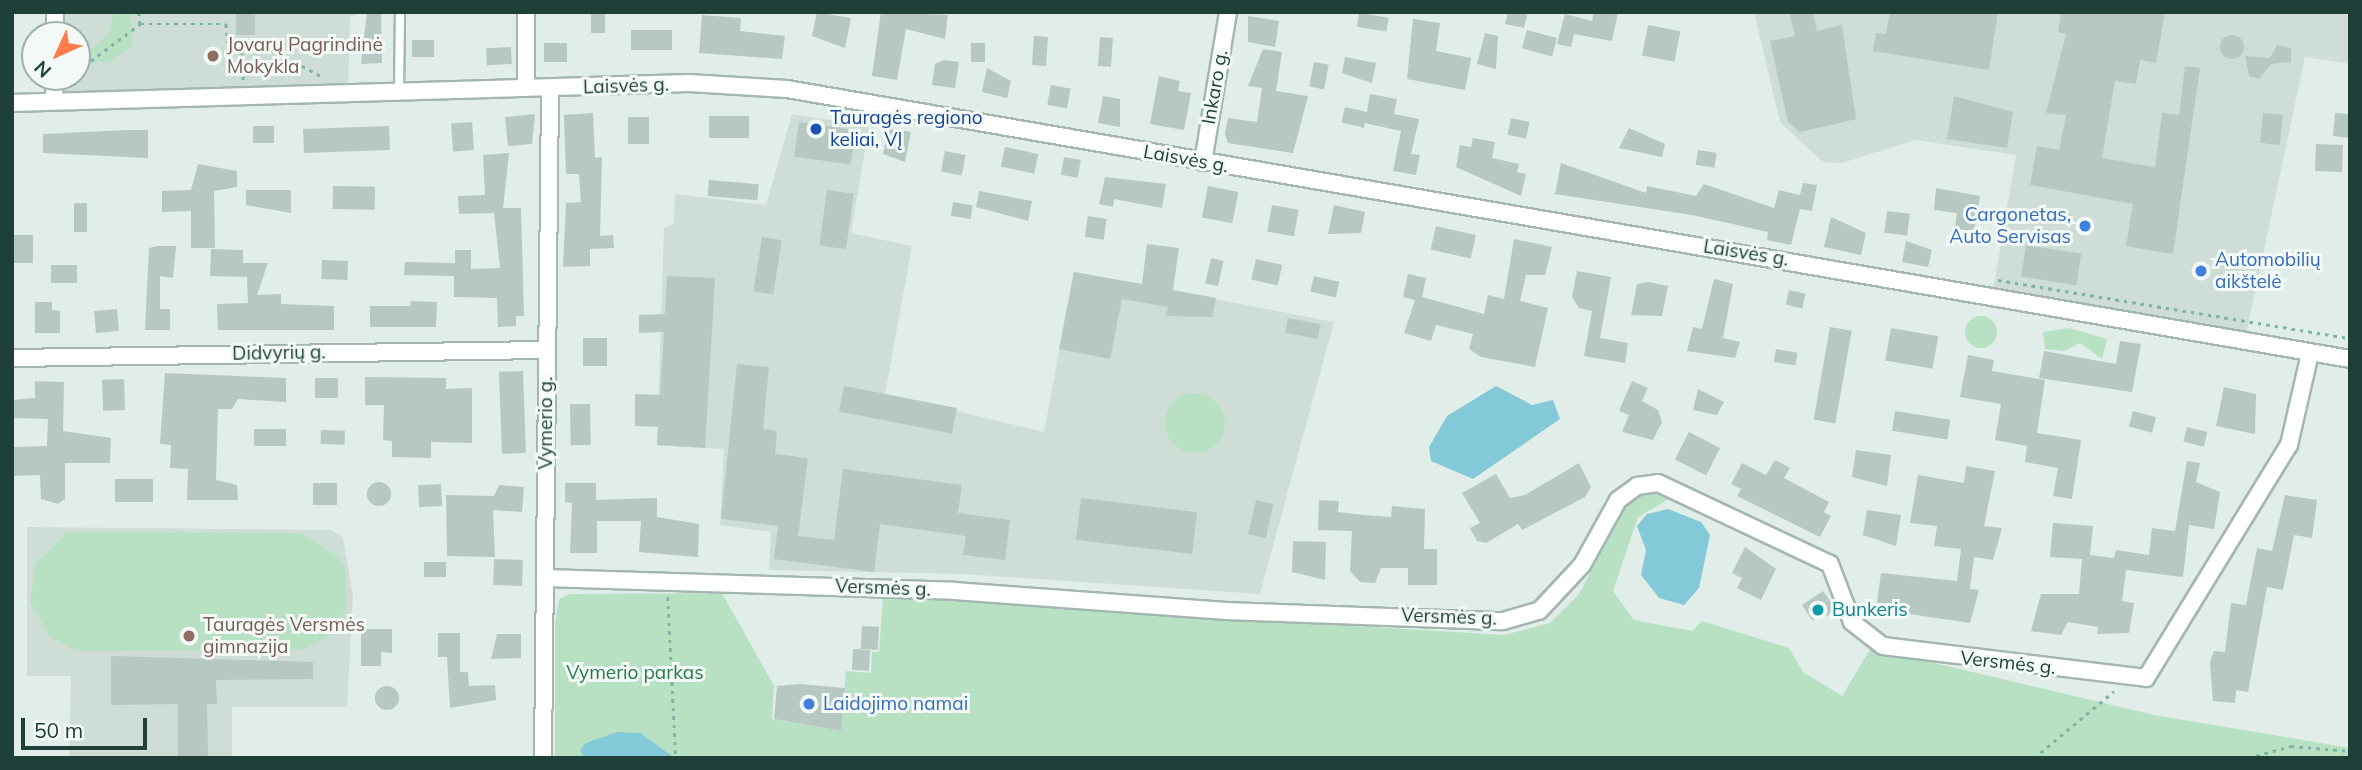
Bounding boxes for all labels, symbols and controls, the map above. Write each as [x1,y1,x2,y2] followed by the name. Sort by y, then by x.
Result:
[21,21,91,91] north arrow
[227,34,383,78] place label: Jovarų Pagrindinė Mokykla
[205,48,221,64] marker: Jovarų Pagrindinė Mokykla
[1197,48,1233,126] street label: Inkaro g.
[29,56,56,83] text: N
[583,73,669,99] street label: Laisvės g.
[830,107,983,151] place label: Tauragės regiono keliai, VĮ
[808,121,824,137] marker: Tauragės regiono keliai, VĮ
[1142,140,1230,178] street label: Laisvės g.
[1949,204,2071,248] place label: Cargonetas, Auto Servisas
[2077,218,2093,234] marker: Cargonetas, Auto Servisas
[1702,235,1790,271] street label: Laisvės g.
[2215,249,2321,293] place label: Automobilių aikštelė
[2193,263,2209,279] marker: Automobilių aikštelė
[232,341,326,365] street label: Didvyrių g.
[535,377,557,469] street label: Vymerio g.
[835,575,931,601] street label: Versmės g.
[1832,599,1908,621] place label: Bunkeris
[1810,602,1826,618] marker: Bunkeris
[1401,604,1497,630] street label: Versmės g.
[203,614,365,658] place label: Tauragės Versmės gimnazija
[181,628,197,644] marker: Tauragės Versmės gimnazija
[1959,647,2057,679] street label: Versmės g.
[566,662,704,684] park label: Vymerio parkas
[823,693,968,715] place label: Laidojimo namai
[801,696,817,712] marker: Laidojimo namai
[24,704,150,748] scale bar
[34,717,83,743] text: 50 m

